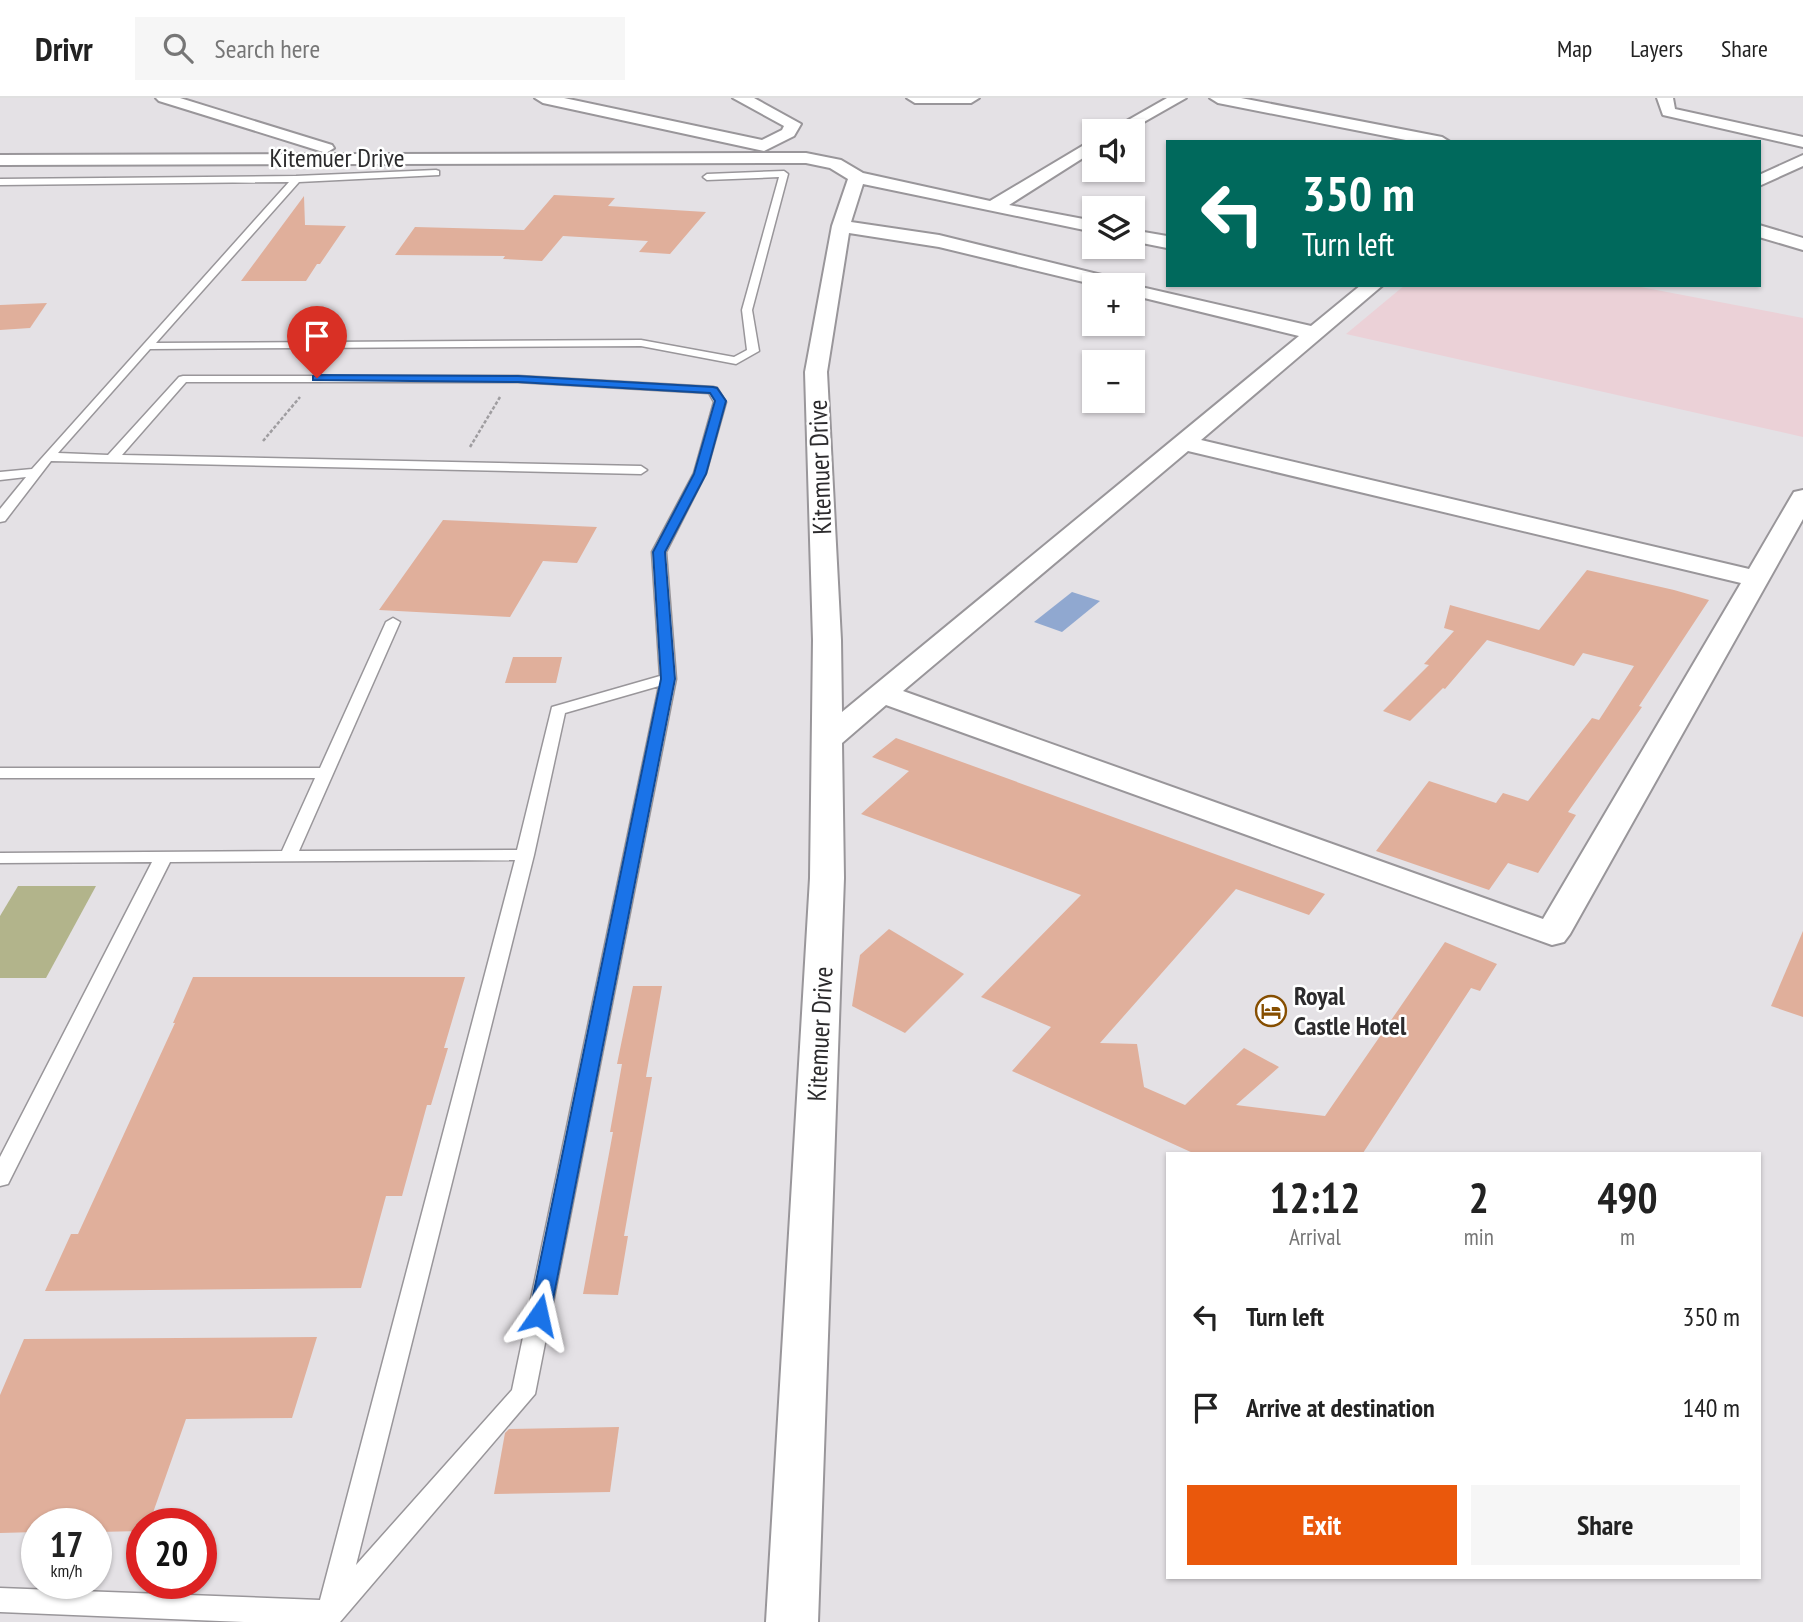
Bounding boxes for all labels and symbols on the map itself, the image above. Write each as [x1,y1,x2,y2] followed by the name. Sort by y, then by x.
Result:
[270,141,404,174] street label: Kitemuer Drive
[287,306,347,378] pin
[801,399,838,535] street label: Kitemuer Drive
[799,966,840,1102] street label: Kitemuer Drive
[1294,979,1407,1042] place label: Royal Castle Hotel
[1254,994,1288,1028] hotel icon: Royal Castle Hotel
[502,1278,576,1352] position arrow
[126,1508,217,1599] speed limit sign: 20

